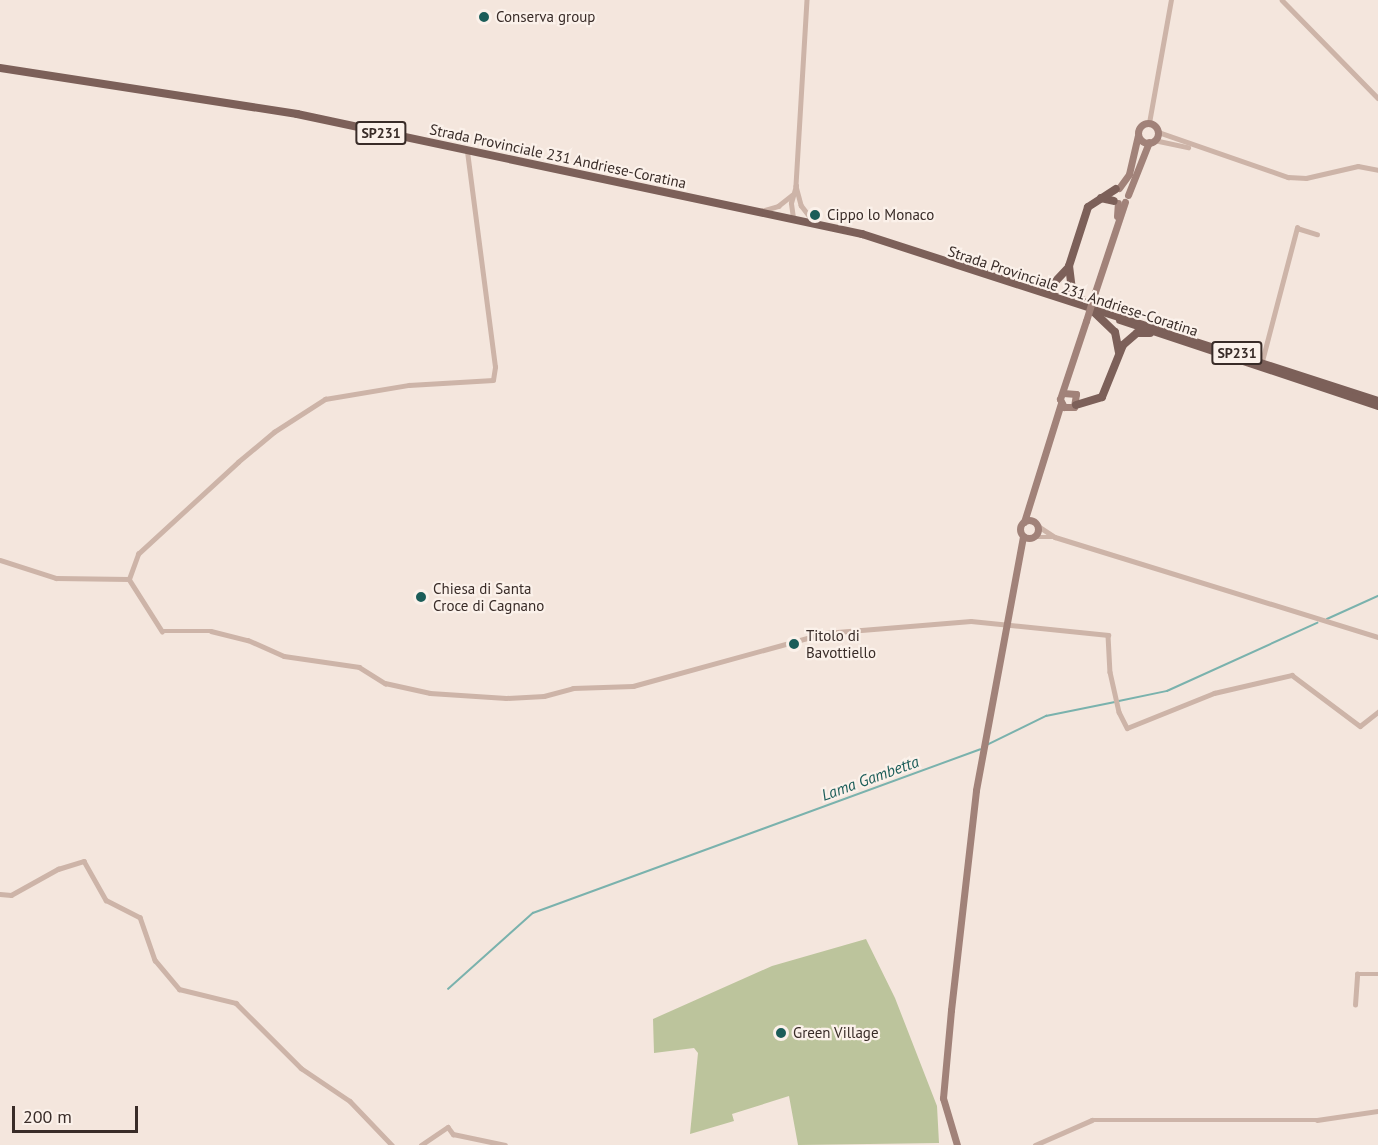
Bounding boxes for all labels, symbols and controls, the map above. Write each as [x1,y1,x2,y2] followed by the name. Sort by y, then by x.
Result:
[496,8,595,26] place label: Conserva group
[477,10,491,24] marker: Conserva group
[428,120,688,192] street label: Strada Provinciale 231 Andriese-Coratina
[354,122,408,144] road number: SP231
[827,206,934,224] place label: Cippo lo Monaco
[808,208,822,222] marker: Cippo lo Monaco
[945,242,1201,340] street label: Strada Provinciale 231 Andriese-Coratina
[1210,342,1264,364] road number: SP231
[433,579,544,614] place label: Chiesa di Santa Croce di Cagnano
[414,590,428,604] marker: Chiesa di Santa Croce di Cagnano
[806,626,876,661] place label: Titolo di Bavottiello
[787,637,801,651] marker: Titolo di Bavottiello
[819,751,921,805] water label: Lama Gambetta
[793,1024,879,1042] place label: Green Village
[774,1026,788,1040] marker: Green Village
[15,1094,141,1132] scale bar
[23,1105,72,1128] text: 200 m

